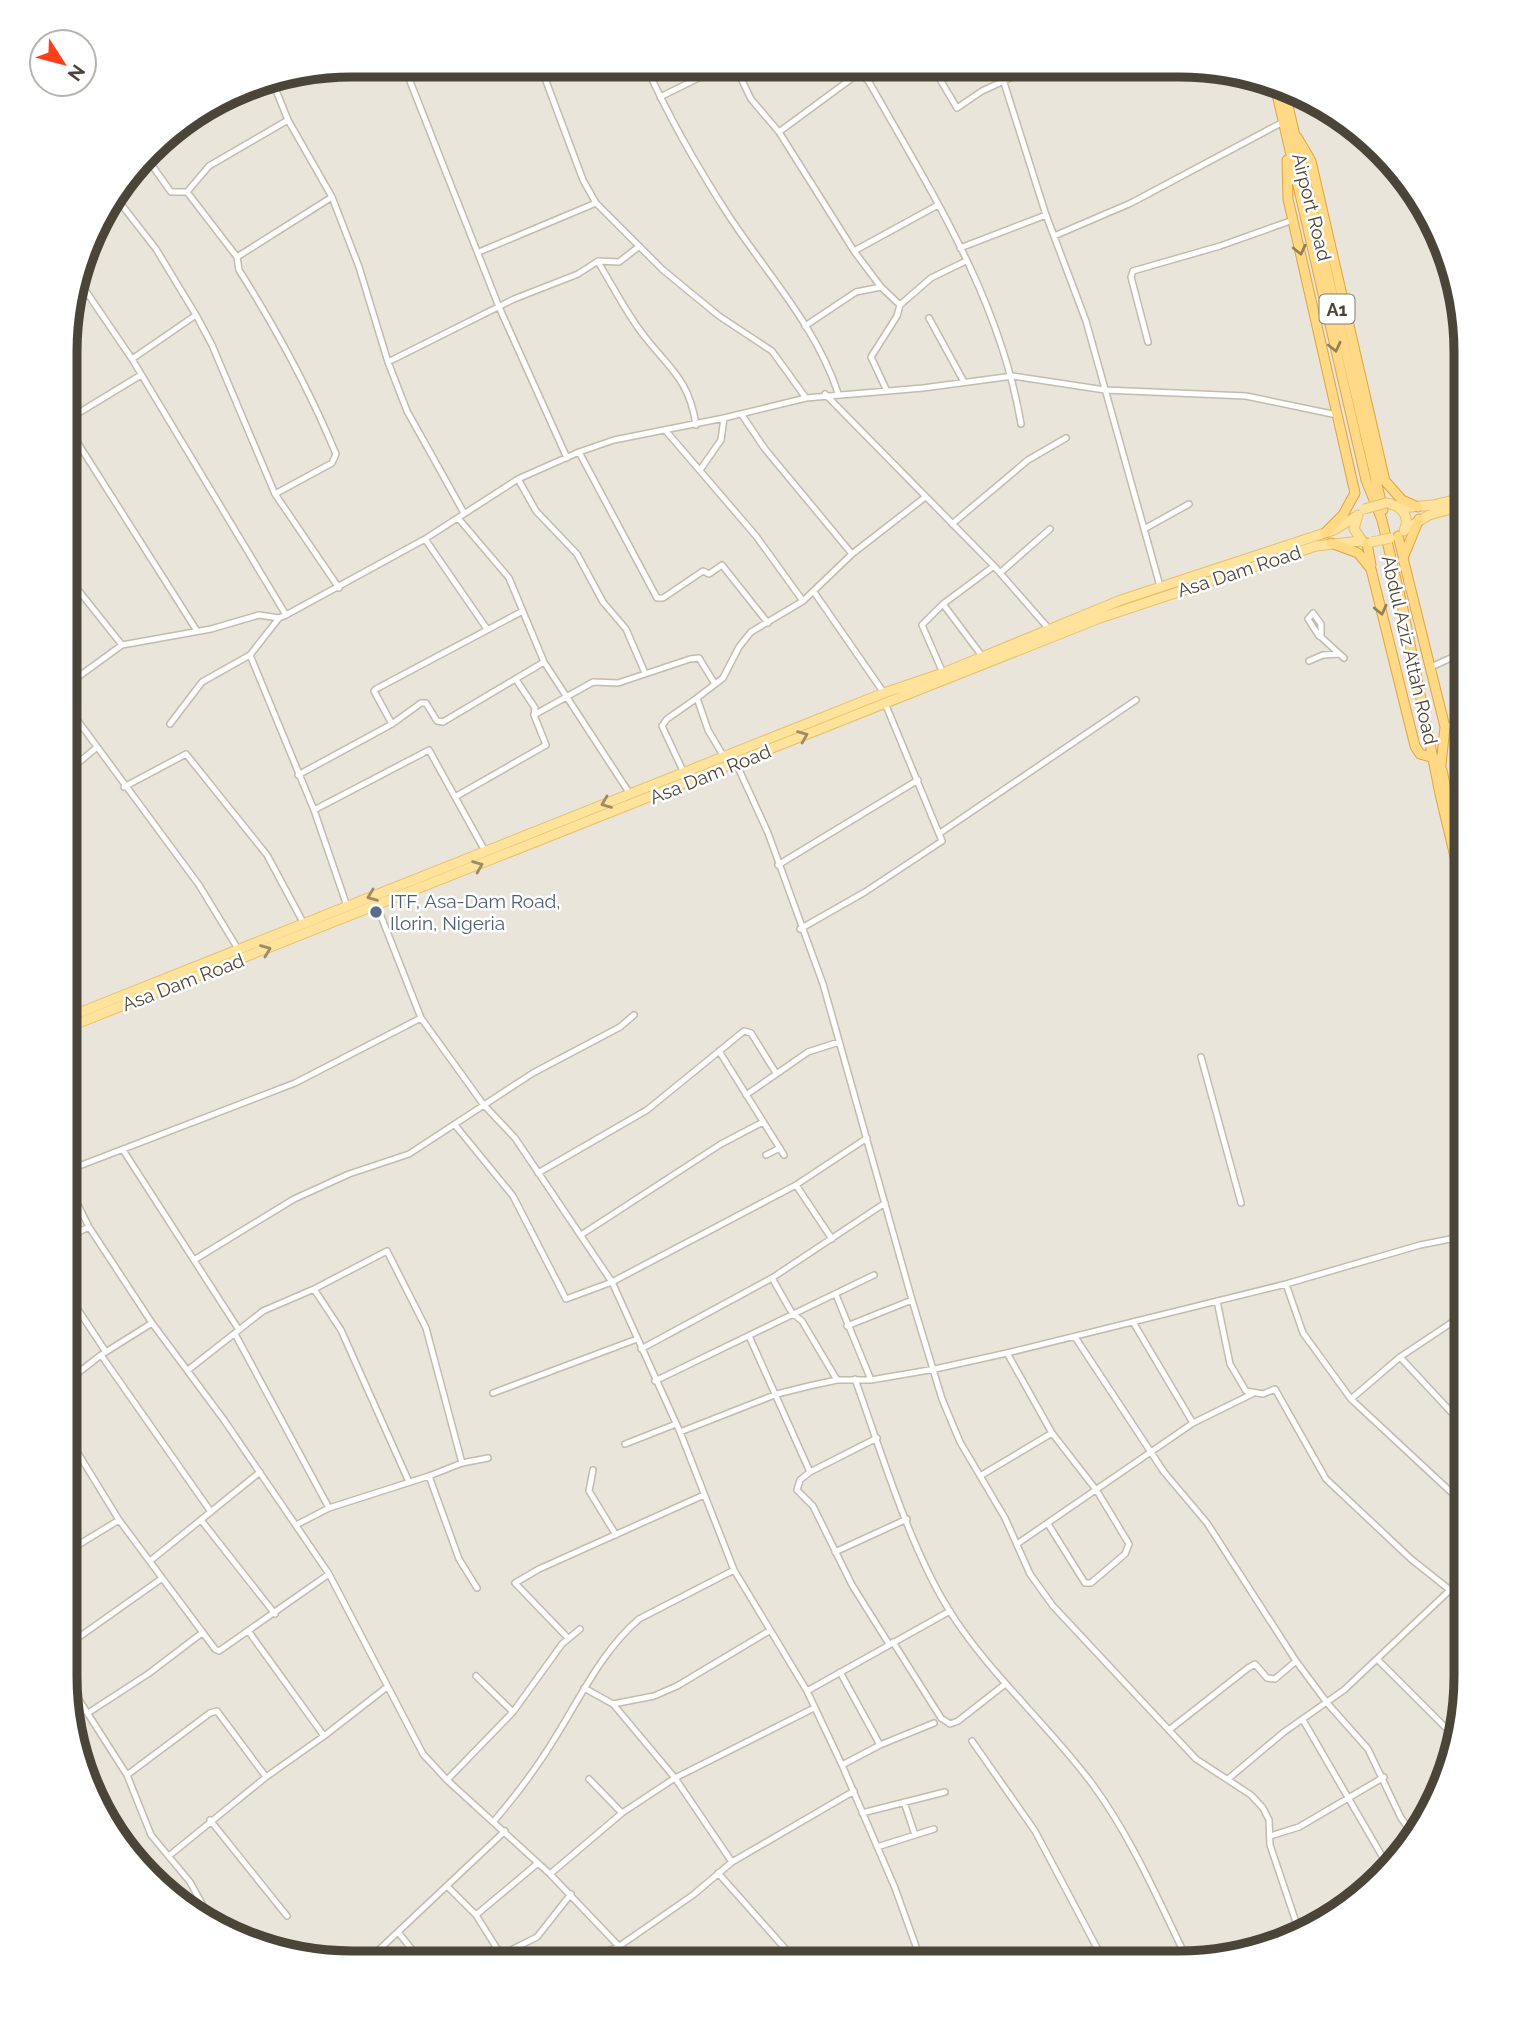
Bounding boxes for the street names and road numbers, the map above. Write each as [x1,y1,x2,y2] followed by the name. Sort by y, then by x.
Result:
[1288,151,1336,263] street label: Airport Road
[1320,295,1354,324] road number: A1
[1174,541,1304,601] street label: Asa Dam Road
[1378,553,1442,747] street label: Abdul Aziz Attah Road
[646,740,774,808] street label: Asa Dam Road
[119,949,247,1015] street label: Asa Dam Road

